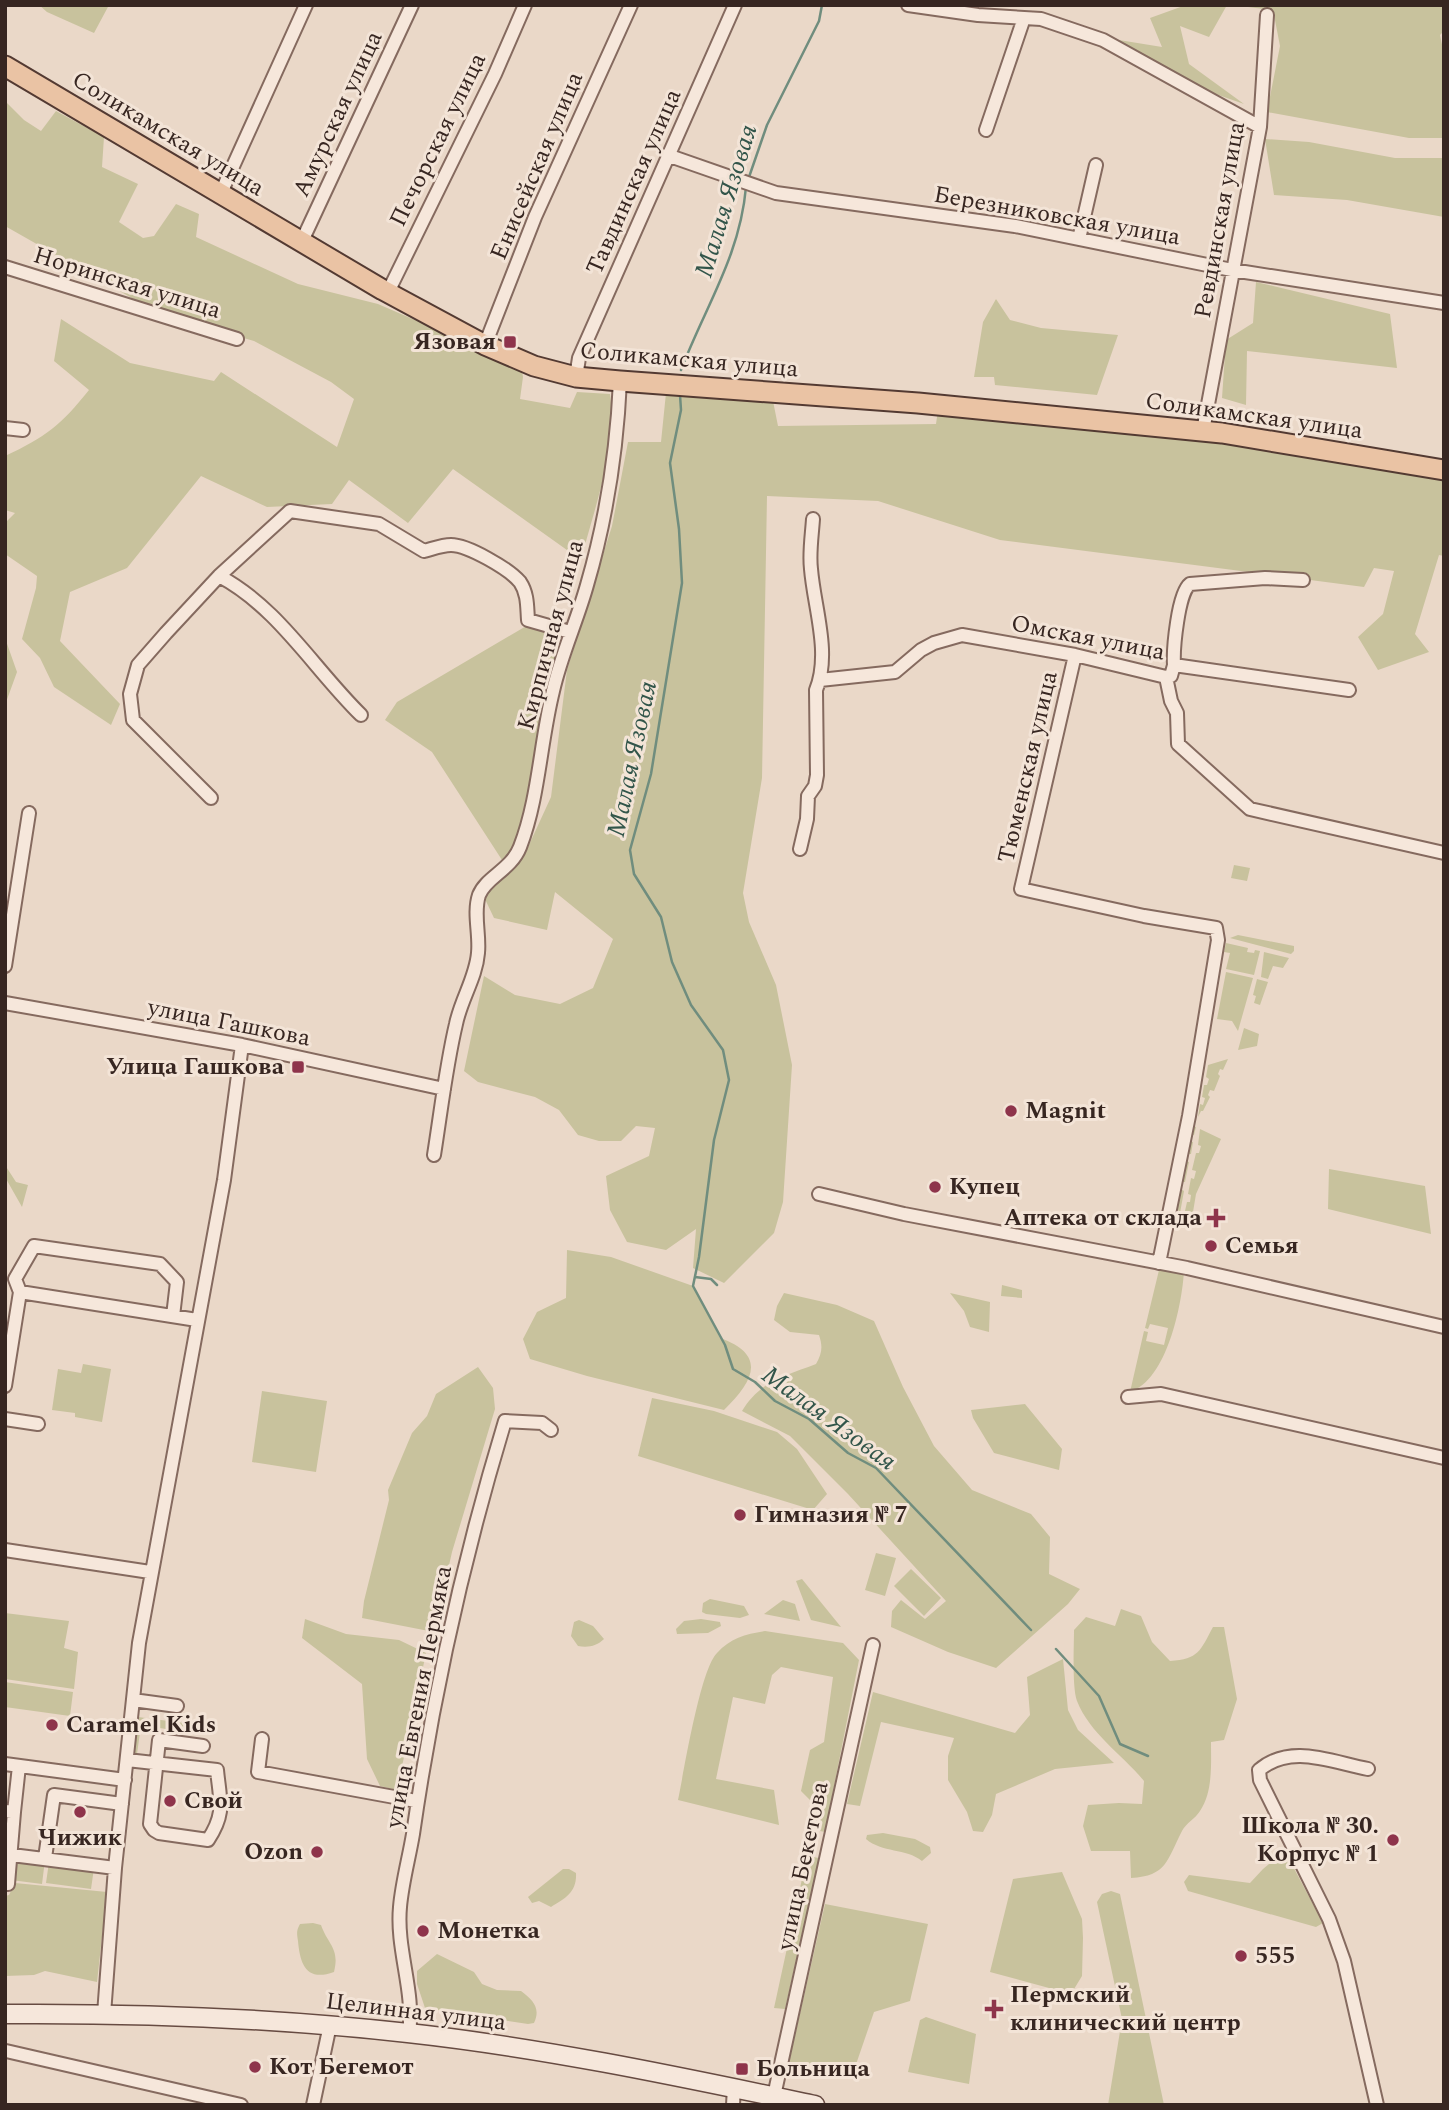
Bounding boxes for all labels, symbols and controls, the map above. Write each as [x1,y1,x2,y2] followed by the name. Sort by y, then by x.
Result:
[284,25,392,203] street label: Амурская улица
[380,47,496,233] street label: Печорская улица
[65,62,271,206] street label: Соликамская улица
[481,66,593,266] street label: Енисейская улица
[577,83,691,281] street label: Тавдинская улица
[684,119,768,283] water label: Малая Язовая
[1185,119,1255,321] street label: Ревдинская улица
[931,177,1183,255] street label: Березниковская улица
[29,237,225,329] street label: Норинская улица
[413,324,496,360] place label: Язовая
[578,333,800,388] street label: Соликамская улица
[502,334,518,350] marker: Язовая
[1143,383,1365,449] street label: Соликамская улица
[508,535,594,734] street label: Кирпичная улица
[1008,605,1168,671] street label: Омская улица
[988,667,1068,866] street label: Тюменская улица
[596,677,668,841] water label: Малая Язовая
[144,989,314,1056] street label: улица Гашкова
[106,1049,285,1085] place label: Улица Гашкова
[290,1059,306,1075] marker: Улица Гашкова
[1025,1093,1106,1129] place label: Magnit
[1003,1103,1019,1119] marker: Magnit
[949,1169,1020,1205] place label: Купец
[927,1179,943,1195] marker: Купец
[1004,1200,1203,1236] place label: Аптека от склада
[1208,1210,1224,1226] marker: Аптека от склада
[1225,1228,1299,1264] place label: Семья
[1203,1238,1219,1254] marker: Семья
[753,1355,905,1481] water label: Малая Язовая
[754,1497,908,1533] place label: Гимназия № 7
[732,1507,748,1523] marker: Гимназия № 7
[376,1562,462,1832] street label: улица Евгения Пермяка
[66,1707,216,1743] place label: Caramel Kids
[44,1717,60,1733] marker: Caramel Kids
[767,1778,839,1955] street label: улица Бекетова
[184,1783,243,1819] place label: Свой
[162,1793,178,1809] marker: Свой
[72,1804,88,1820] marker: Чижик
[1241,1808,1379,1872] place label: Школа № 30. Корпус № 1
[38,1820,123,1856] place label: Чижик
[1385,1832,1401,1848] marker: Школа № 30. Корпус № 1
[244,1834,303,1870] place label: Ozon
[309,1844,325,1860] marker: Ozon
[437,1913,540,1949] place label: Монетка
[415,1923,431,1939] marker: Монетка
[1255,1938,1295,1974] place label: 555
[1233,1948,1249,1964] marker: 555
[1010,1977,1241,2041] place label: Пермский клинический центр
[324,1983,508,2041] street label: Целинная улица
[984,1999,1004,2019] marker: Пермский клинический центр
[269,2049,414,2085] place label: Кот Бегемот
[756,2051,870,2087] place label: Больница
[247,2059,263,2075] marker: Кот Бегемот
[734,2061,750,2077] marker: Больница

